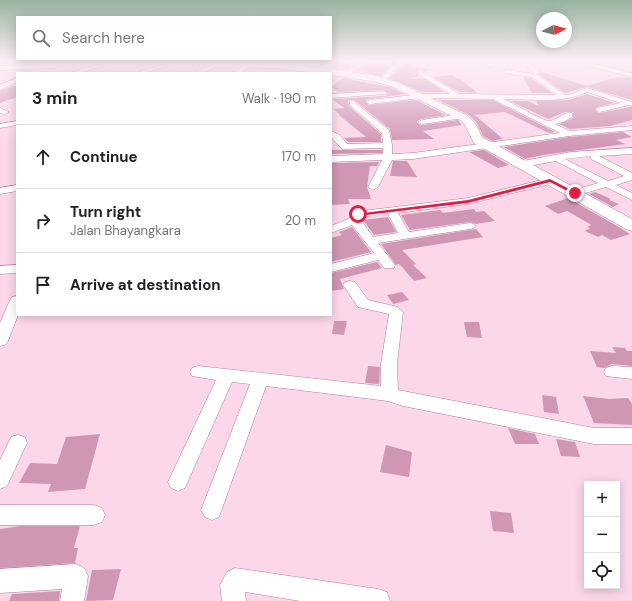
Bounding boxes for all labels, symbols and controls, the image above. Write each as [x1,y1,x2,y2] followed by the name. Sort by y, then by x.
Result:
[536,12,572,48] north arrow
[16,16,332,60] search box
[30,27,52,49] icon: search
[62,28,145,48] text: Search here
[32,87,77,109] text: 3 min
[242,90,316,107] text: Walk · 190 m
[32,146,54,168] icon: ahead
[70,147,138,167] text: Continue
[281,148,316,165] text: 170 m
[566,184,584,202] route end
[70,202,141,222] text: Turn right
[349,205,367,223] route start
[32,210,54,232] icon: right
[285,212,316,229] text: 20 m
[70,222,181,239] text: Jalan Bhayangkara
[32,274,54,296] icon: arrive
[70,275,221,295] text: Arrive at destination
[584,481,620,589] map controls
[584,481,620,517] button: +
[584,517,620,553] button: −
[584,553,620,589] button: locate

